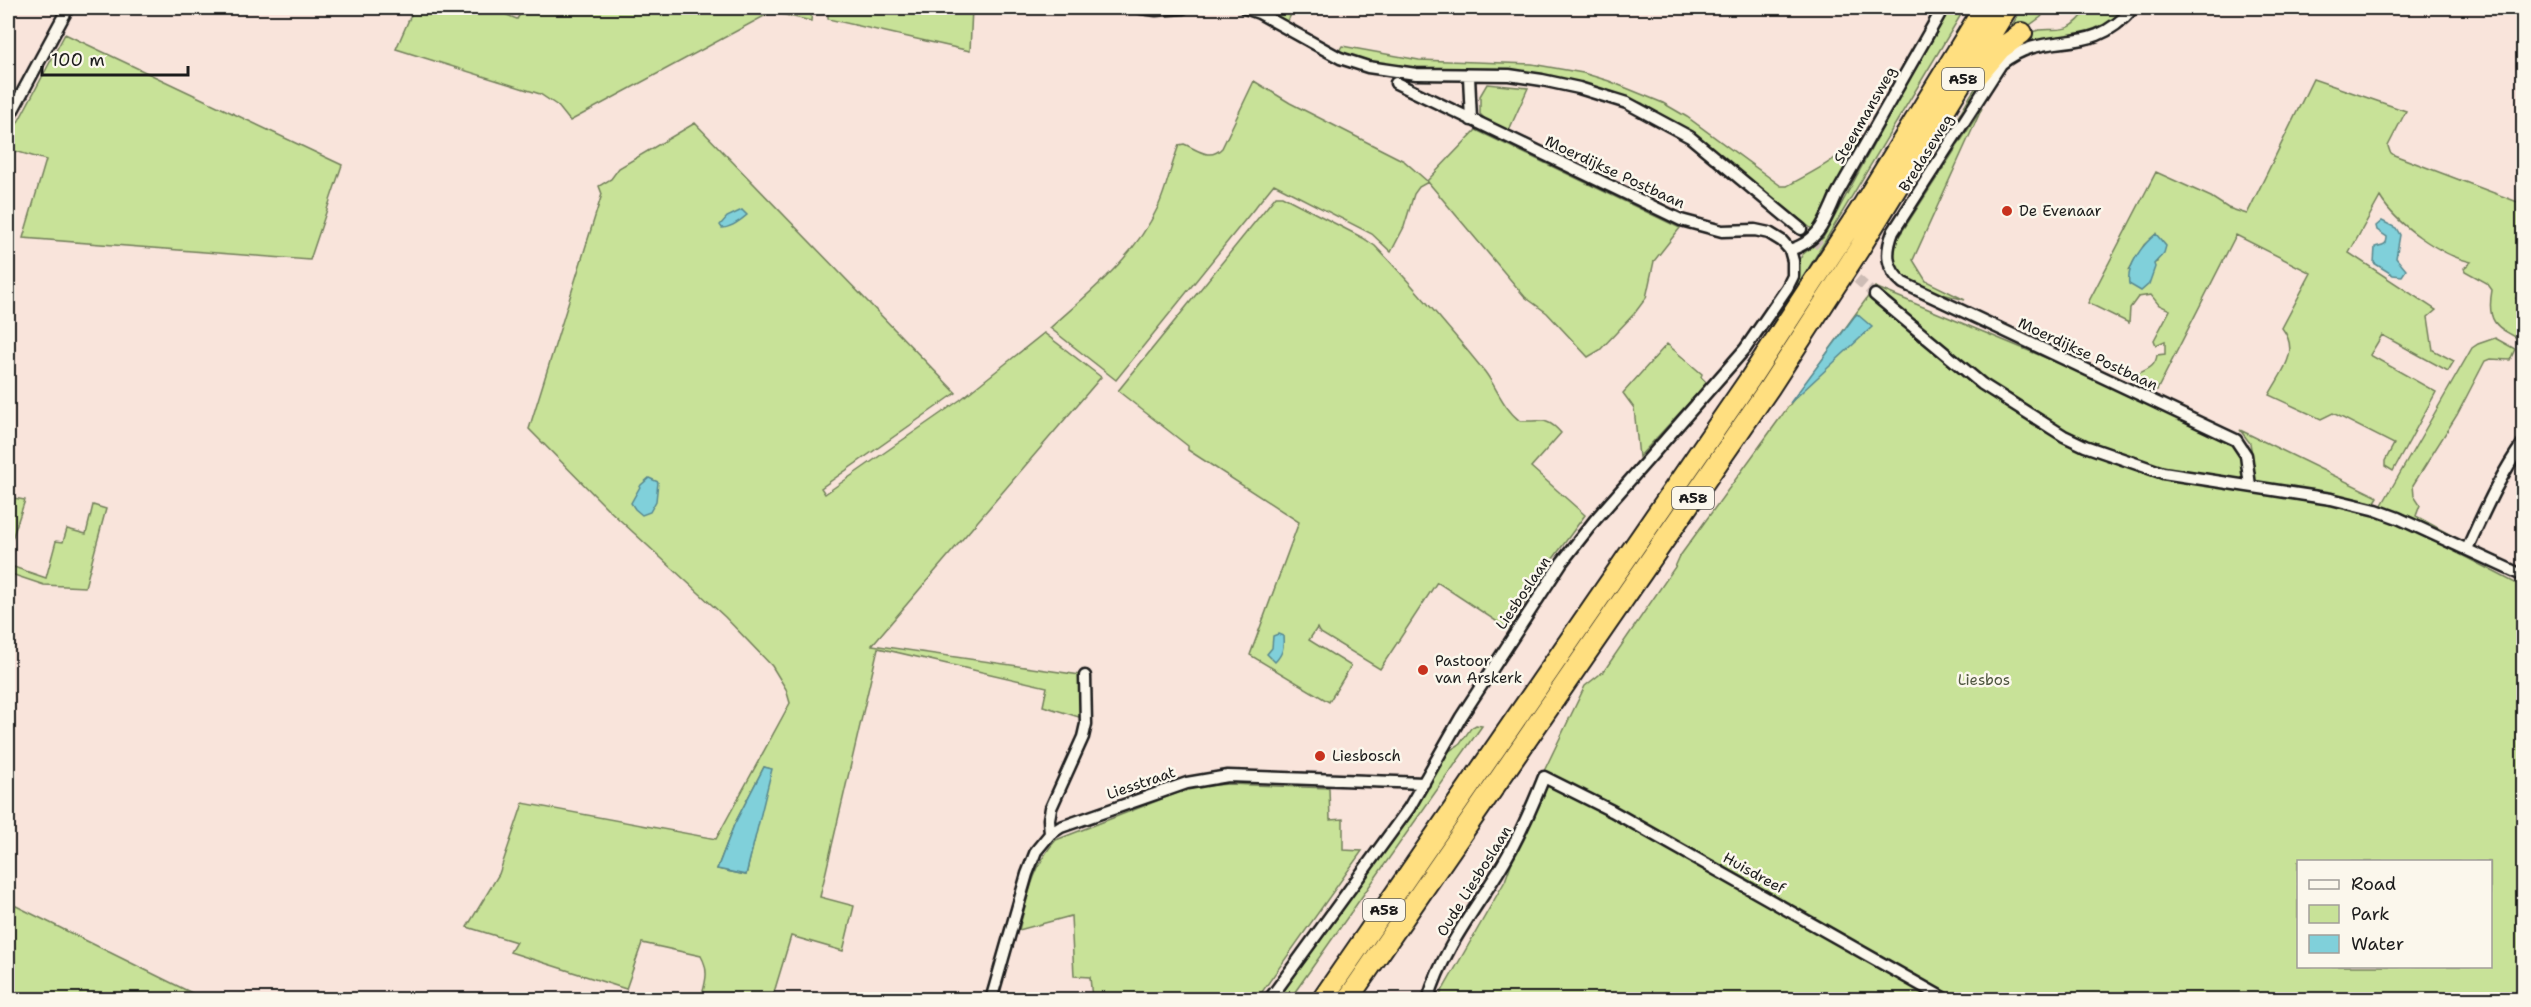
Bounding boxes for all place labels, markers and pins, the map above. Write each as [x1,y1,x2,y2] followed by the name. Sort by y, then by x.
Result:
[2019,201,2102,221] place label: De Evenaar
[2000,204,2014,218] marker: De Evenaar
[1435,651,1522,688] place label: Pastoor van Arskerk
[1416,663,1430,677] marker: Pastoor van Arskerk
[1332,746,1401,766] place label: Liesbosch
[1313,749,1327,763] marker: Liesbosch

